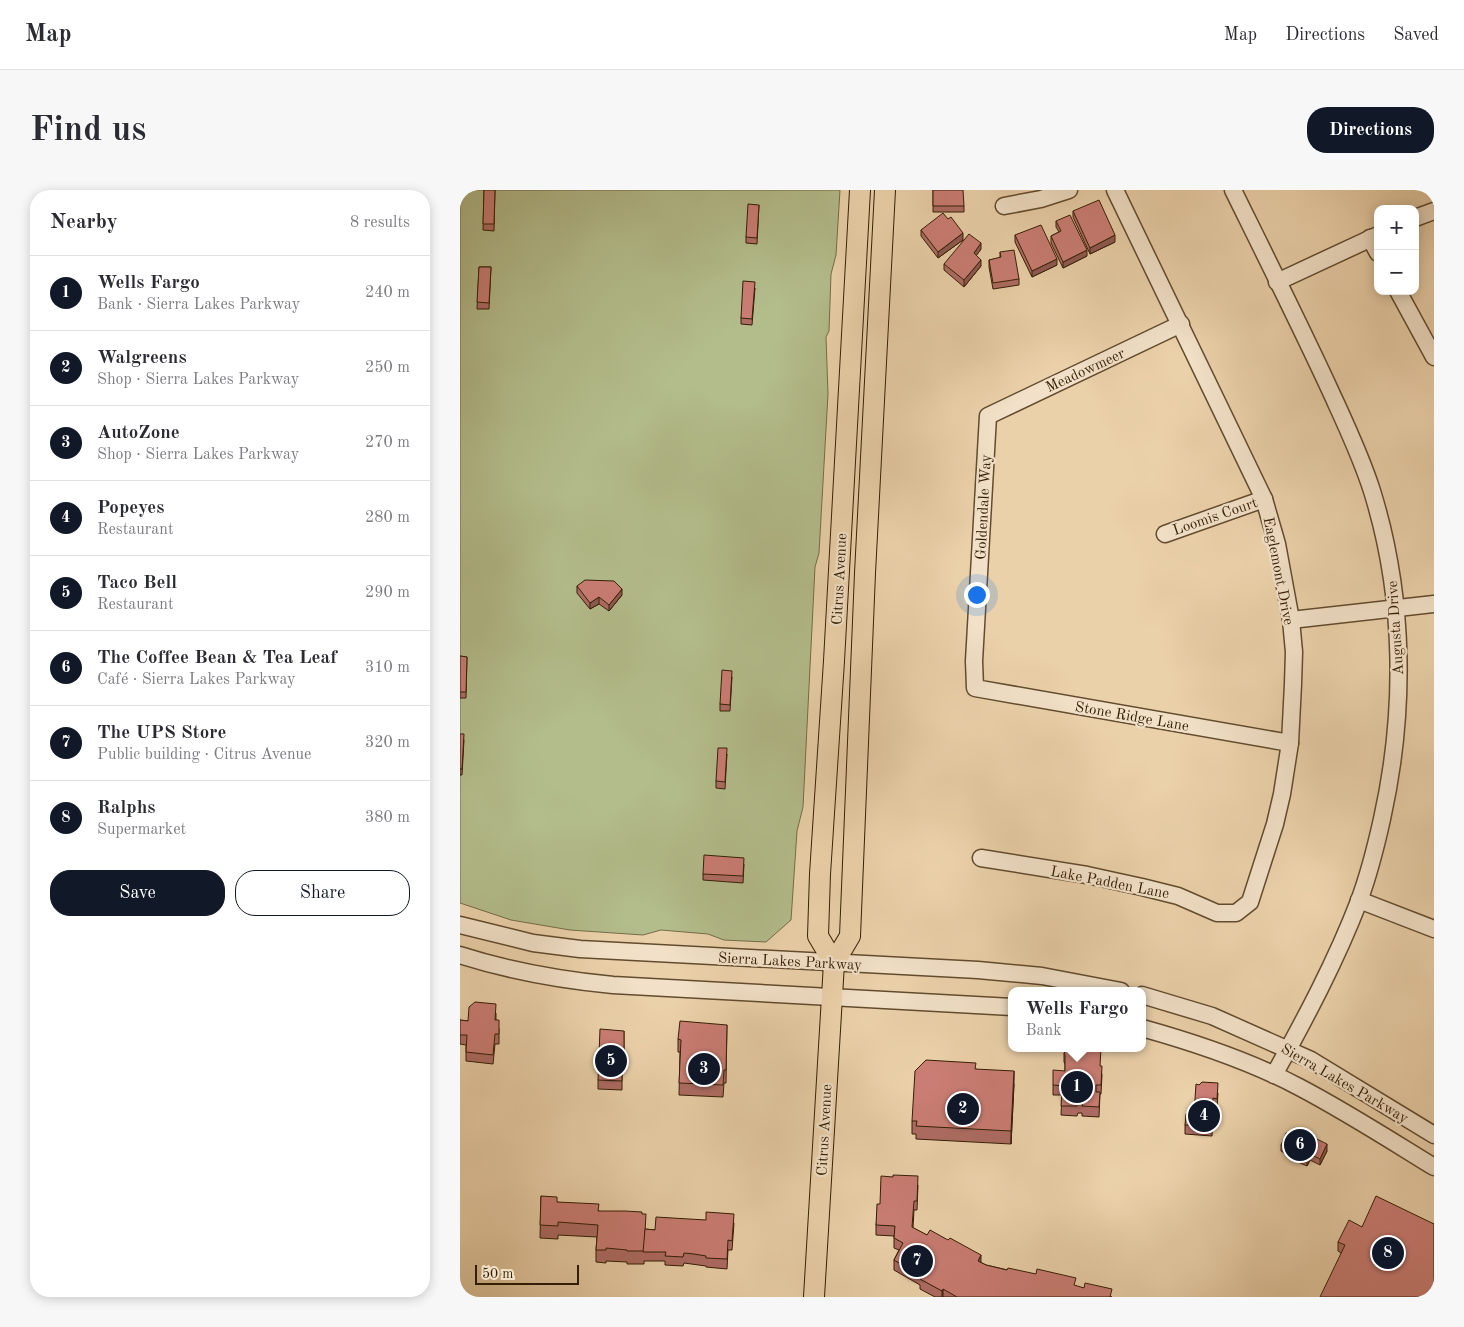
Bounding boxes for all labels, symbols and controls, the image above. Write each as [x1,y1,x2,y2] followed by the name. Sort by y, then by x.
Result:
[25,23,72,47] text: Map
[1224,26,1257,44] text: Map
[1285,26,1365,44] text: Directions
[1393,26,1439,44] text: Saved
[1307,107,1434,153] button: Directions
[30,113,146,148] text: Find us
[1374,205,1419,295] map controls
[1374,205,1419,250] button: +
[50,212,118,233] text: Nearby
[350,215,410,231] text: 8 results
[1374,250,1419,295] button: −
[97,274,200,293] text: Wells Fargo
[61,285,71,301] text: 1
[365,285,410,301] text: 240 m
[97,297,300,313] text: Bank · Sierra Lakes Parkway
[1044,347,1128,396] street label: Meadowmeer
[97,349,187,368] text: Walgreens
[61,360,71,376] text: 2
[365,360,410,376] text: 250 m
[97,372,299,388] text: Shop · Sierra Lakes Parkway
[97,424,180,443] text: AutoZone
[61,435,71,451] text: 3
[365,435,410,451] text: 270 m
[97,447,299,463] text: Shop · Sierra Lakes Parkway
[974,454,995,560] street label: Goldendale Way
[1171,496,1260,539] street label: Loomis Court
[97,499,164,518] text: Popeyes
[61,510,71,526] text: 4
[365,510,410,526] text: 280 m
[1260,516,1295,627] street label: Eaglemont Drive
[97,522,174,538] text: Restaurant
[831,533,850,625] street label: Citrus Avenue
[97,574,177,593] text: Taco Bell
[1386,580,1407,676] street label: Augusta Drive
[964,582,990,608] your location
[61,585,71,601] text: 5
[365,585,410,601] text: 290 m
[97,597,174,613] text: Restaurant
[97,649,337,668] text: The Coffee Bean & Tea Leaf
[61,660,71,676] text: 6
[365,660,410,676] text: 310 m
[97,672,296,688] text: Café · Sierra Lakes Parkway
[1074,700,1190,735] street label: Stone Ridge Lane
[97,724,227,743] text: The UPS Store
[61,735,71,751] text: 7
[365,735,410,751] text: 320 m
[97,747,311,763] text: Public building · Citrus Avenue
[97,799,156,818] text: Ralphs
[61,810,71,826] text: 8
[365,810,410,826] text: 380 m
[97,822,186,838] text: Supermarket
[1049,865,1170,902] street label: Lake Padden Lane
[50,870,225,916] button: Save
[235,870,410,916] button: Share
[718,951,862,974] street label: Sierra Lakes Parkway
[1008,987,1146,1052] popup
[1026,1000,1128,1019] text: Wells Fargo
[1026,1023,1061,1039] text: Bank
[595,1042,627,1080] pin: 5
[1278,1042,1410,1127] street label: Sierra Lakes Parkway
[688,1050,720,1088] pin: 3
[1061,1068,1093,1106] pin: 1
[816,1084,835,1176] street label: Citrus Avenue
[947,1090,979,1128] pin: 2
[1188,1097,1220,1135] pin: 4
[1284,1126,1316,1164] pin: 6
[1372,1234,1404,1272] pin: 8
[901,1242,933,1280] pin: 7
[475,1262,579,1285] scale bar
[482,1267,513,1281] text: 50 m

